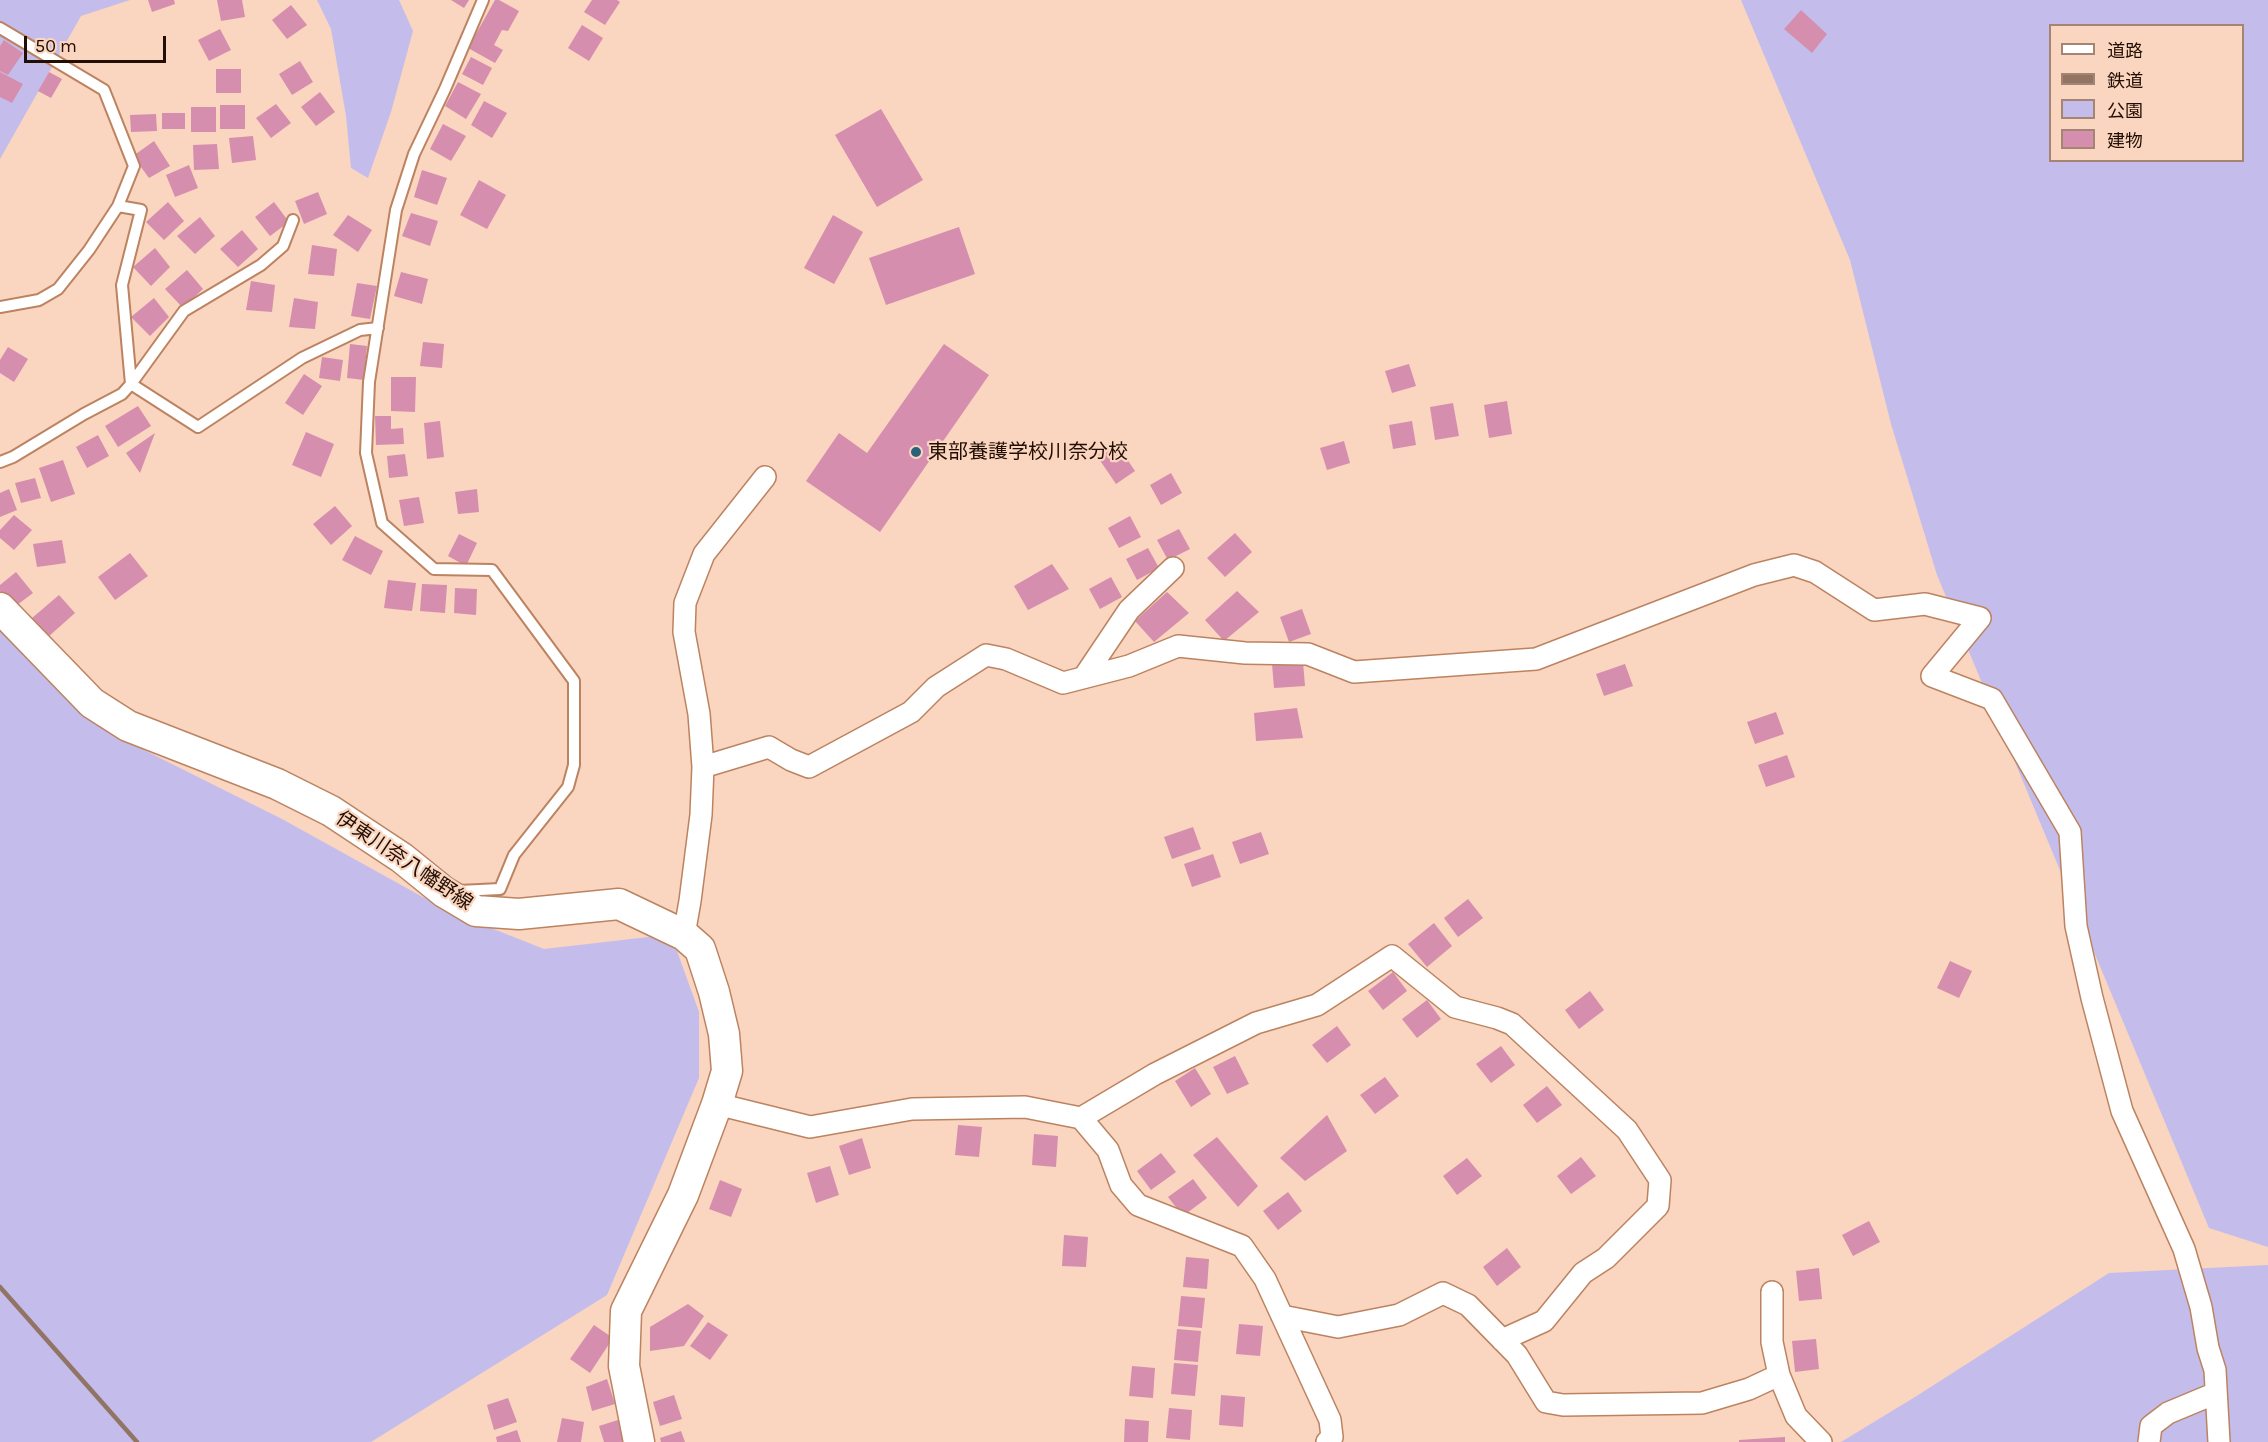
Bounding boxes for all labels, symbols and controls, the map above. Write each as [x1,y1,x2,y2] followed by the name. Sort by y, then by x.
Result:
[27,24,170,62] scale bar
[2049,24,2244,162] legend
[35,35,77,57] text: 50 m
[2107,40,2143,62] text: 道路
[2107,70,2143,92] text: 鉄道
[2107,100,2143,122] text: 公園
[2107,130,2143,152] text: 建物
[928,440,1128,464] place label: 東部養護学校川奈分校
[909,445,923,459] marker: 東部養護学校川奈分校
[331,806,477,916] street label: 伊東川奈八幡野線

